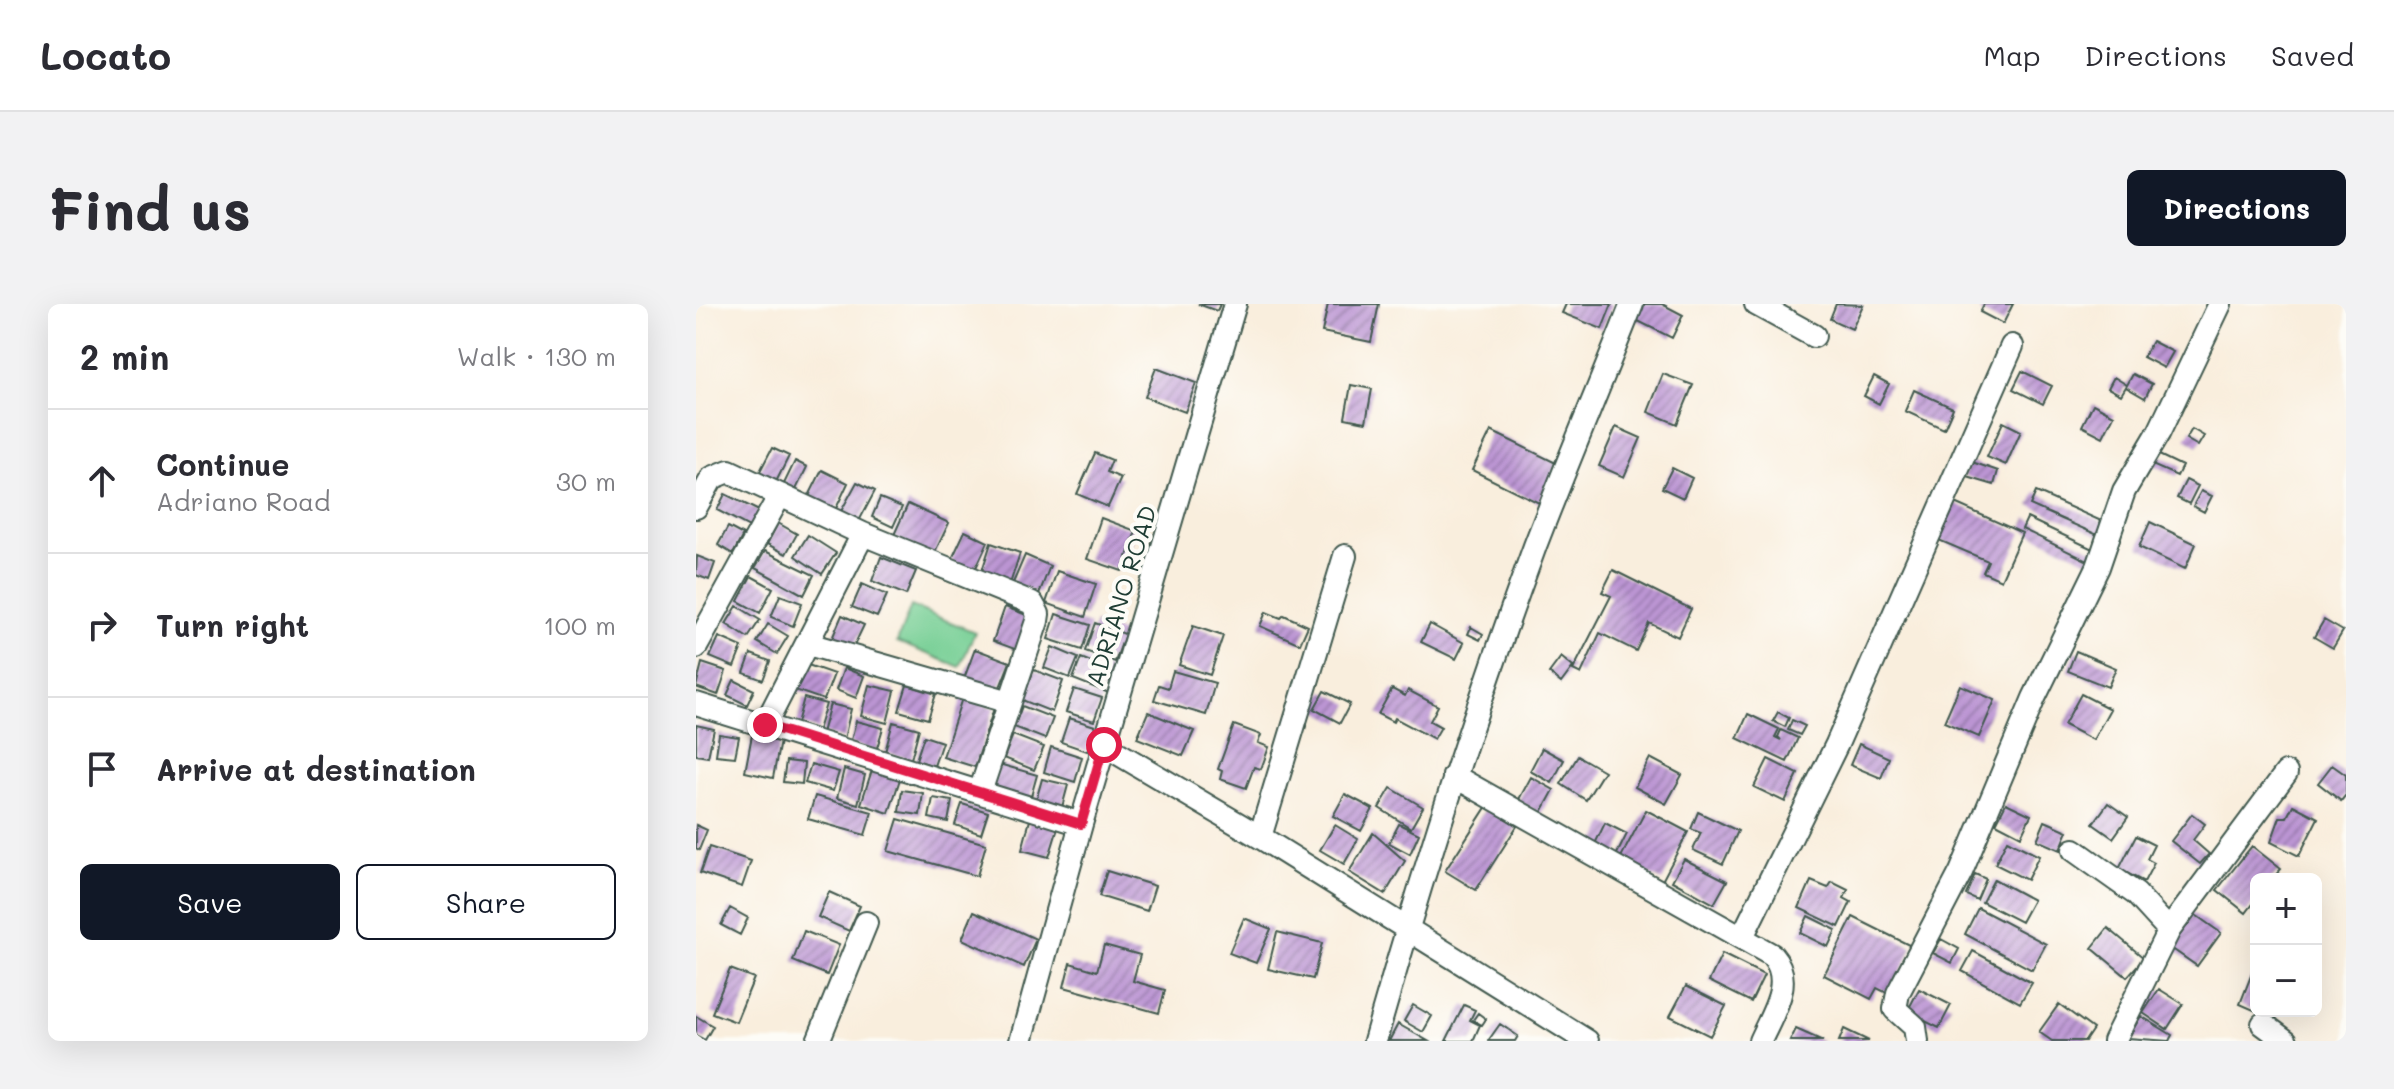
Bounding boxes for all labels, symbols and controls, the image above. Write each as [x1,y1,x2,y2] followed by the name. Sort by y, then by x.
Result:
[40,30,171,80] text: Locato
[1984,37,2041,73] text: Map
[2085,37,2227,73] text: Directions
[2271,37,2354,73] text: Saved
[2127,170,2346,246] button: Directions
[48,172,251,245] text: Find us
[80,334,169,379] text: 2 min
[457,339,616,373] text: Walk · 130 m
[156,444,289,484] text: Continue
[80,459,124,503] icon: ahead
[556,464,616,498] text: 30 m
[156,484,331,518] text: Adriano Road
[1078,501,1163,690] street label: ADRIANO ROAD
[80,603,124,647] icon: right
[156,605,309,645] text: Turn right
[543,608,616,642] text: 100 m
[747,707,783,743] route end
[1086,727,1122,763] route start
[80,747,124,791] icon: arrive
[156,749,476,789] text: Arrive at destination
[80,864,340,940] button: Save
[356,864,616,940] button: Share
[2250,873,2322,1017] map controls
[2250,873,2322,945] button: +
[2250,945,2322,1017] button: −

